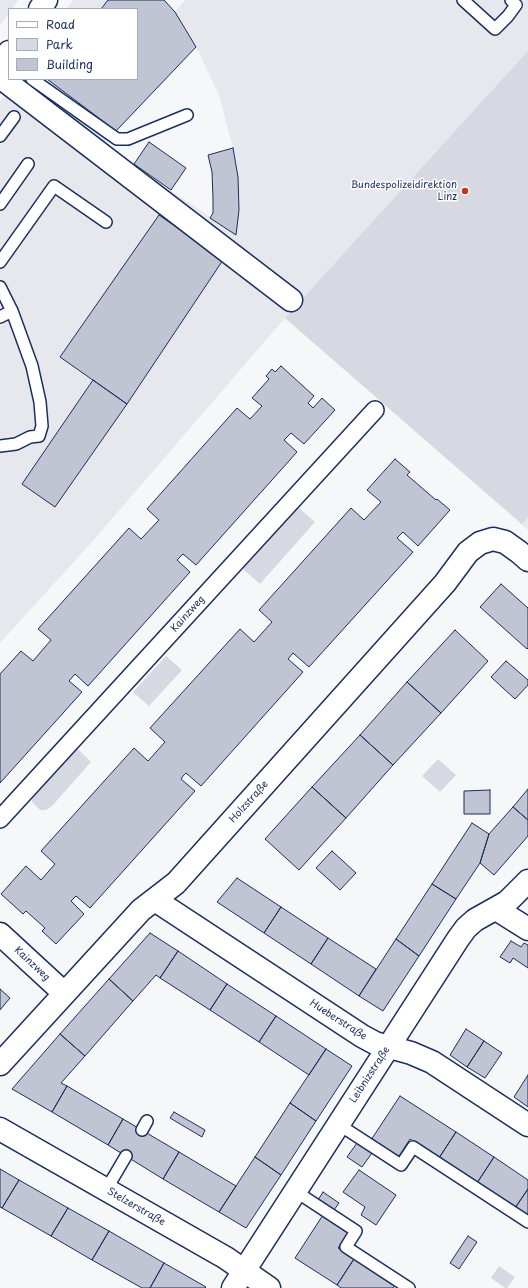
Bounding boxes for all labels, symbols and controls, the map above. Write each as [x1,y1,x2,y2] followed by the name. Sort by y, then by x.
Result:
[8,8,138,80] legend
[46,15,75,33] text: Road
[46,35,73,53] text: Park
[46,55,93,73] text: Building
[351,179,457,202] place label: Bundespolizeidirektion Linz
[460,186,470,196] marker: Bundespolizeidirektion Linz
[169,593,207,635] street label: Kainzweg
[227,778,271,826] street label: Holzstraße
[12,944,52,984] street label: Kainzweg
[307,997,369,1043] street label: Hueberstraße
[347,1045,393,1105] street label: Leibnizstraße
[105,1186,167,1228] street label: Stelzerstraße

